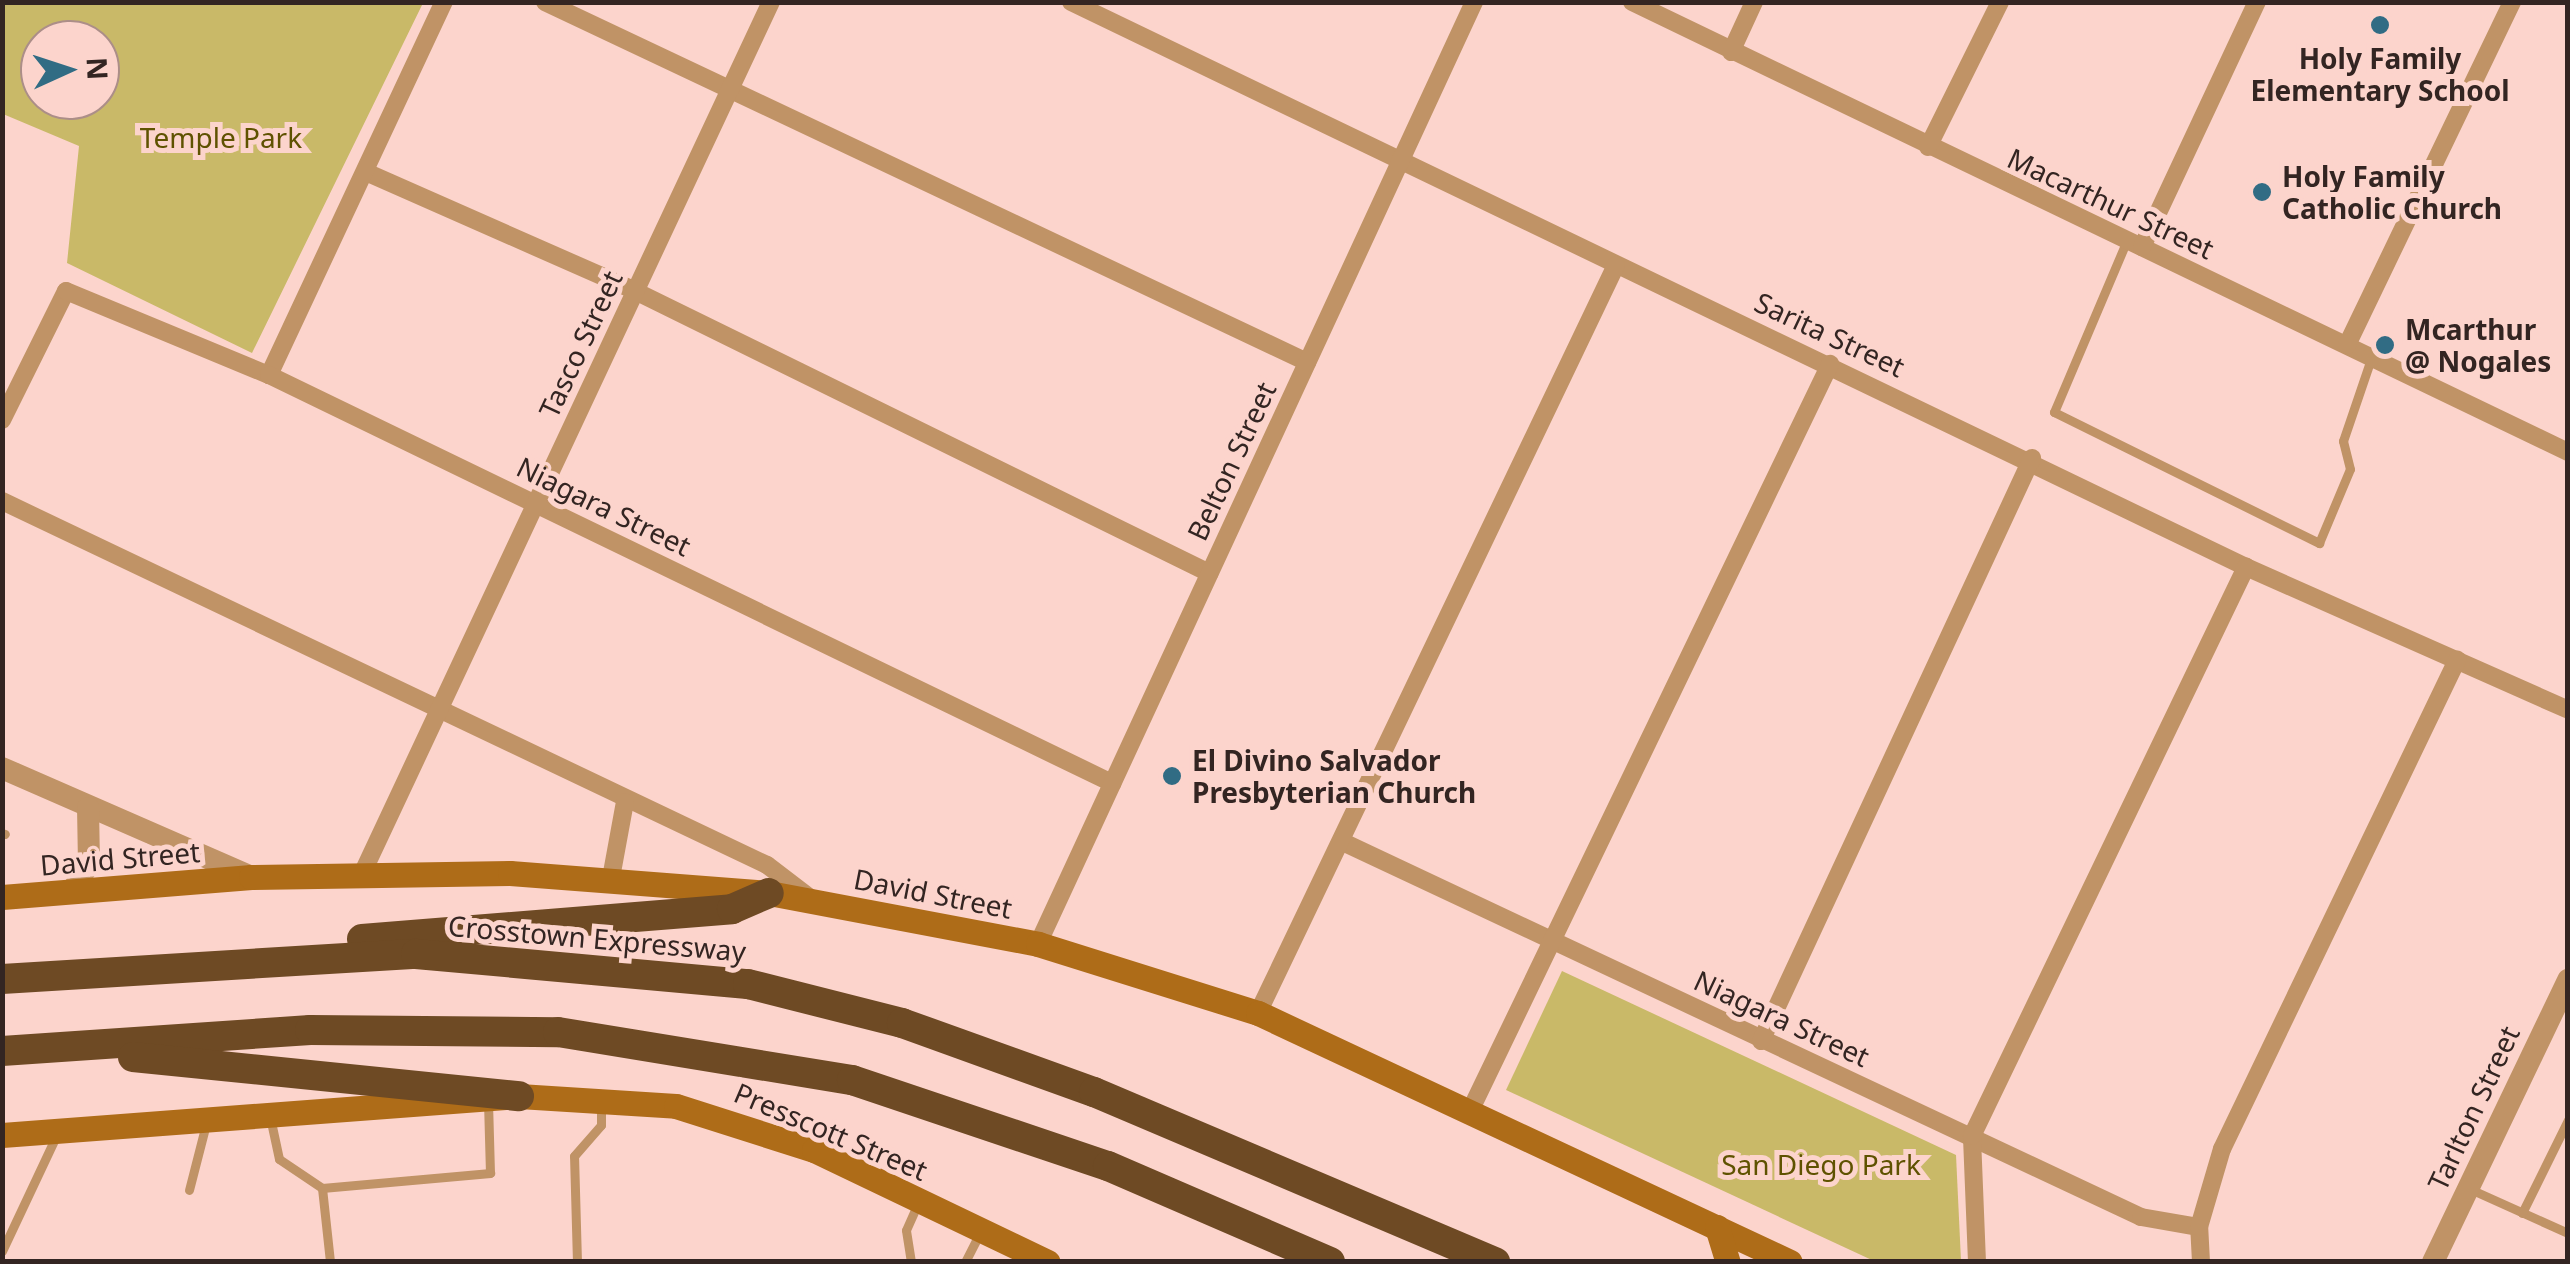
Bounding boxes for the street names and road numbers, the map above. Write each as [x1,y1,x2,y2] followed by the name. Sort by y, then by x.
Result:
[2003,141,2219,265] street label: Macarthur Street
[531,265,629,423] street label: Tasco Street
[1750,285,1910,383] street label: Sarita Street
[1180,376,1282,546] street label: Belton Street
[512,449,696,563] street label: Niagara Street
[39,834,201,882] street label: David Street
[851,861,1015,925] street label: David Street
[447,908,747,968] street label: Crosstown Expressway
[1689,963,1875,1073] street label: Niagara Street
[2420,1020,2526,1196] street label: Tarlton Street
[729,1075,933,1187] street label: Presscott Street

